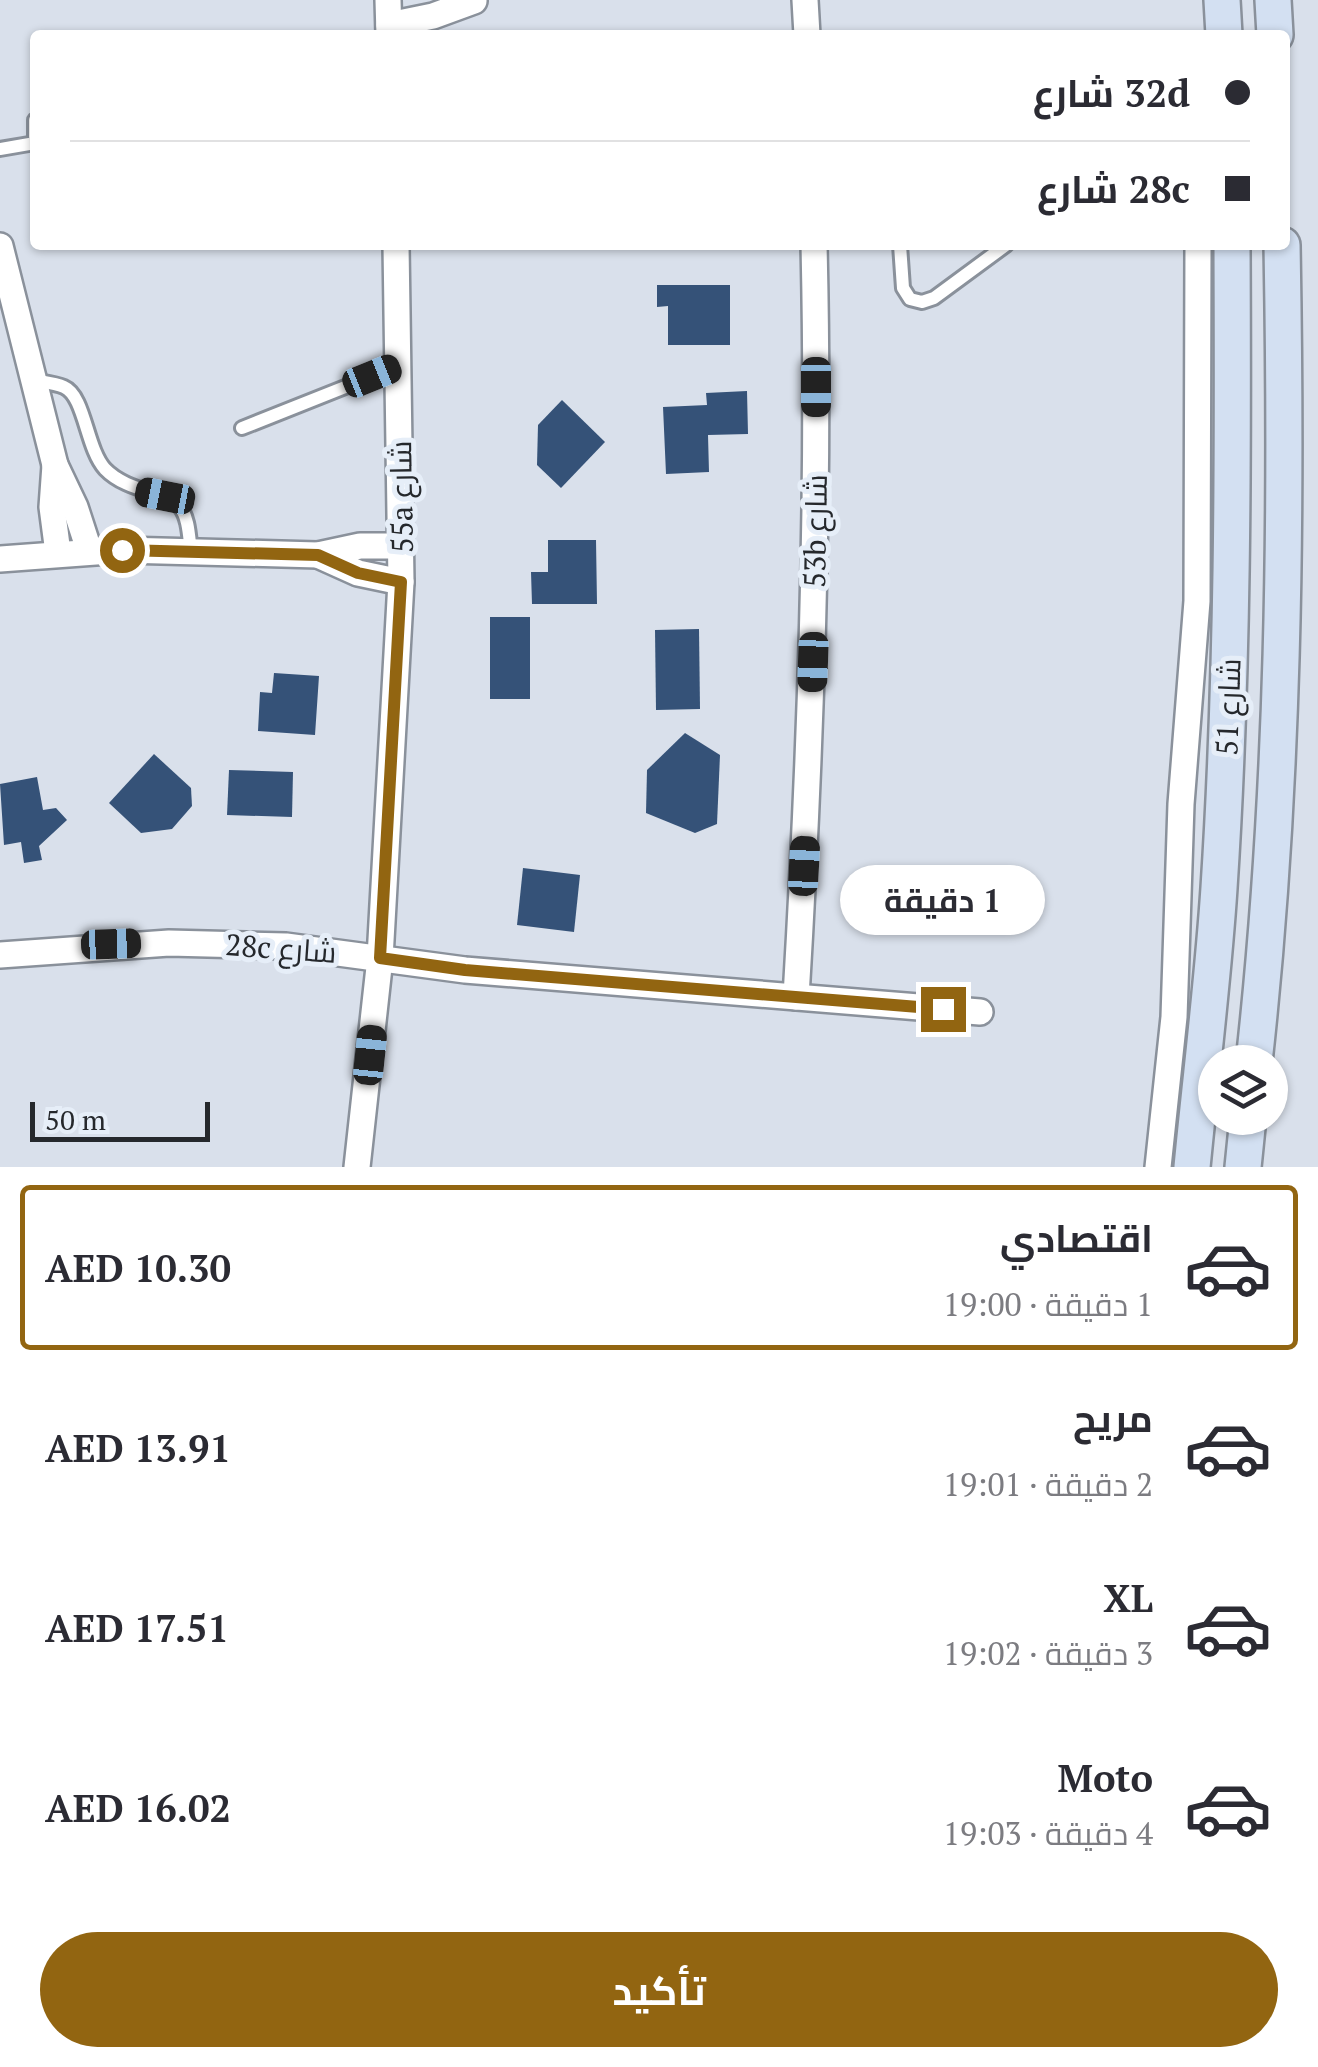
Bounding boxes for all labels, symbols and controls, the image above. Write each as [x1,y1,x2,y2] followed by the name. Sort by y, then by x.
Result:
[1033,68,1190,118] text: 32d شارع
[1037,164,1190,214] text: 28c شارع
[339,351,405,401] car
[801,357,831,417] car
[380,440,423,554] street label: 55a شارع
[794,474,837,588] street label: 53b شارع
[133,476,197,516] car
[100,528,145,573] route start
[797,631,829,693] car
[1206,658,1251,756] street label: شارع 51
[787,835,821,897] car
[840,864,1046,934] callout: 1 دقيقة
[884,879,1001,921] text: 1 دقيقة
[224,924,338,973] street label: 28c شارع
[80,928,142,960] car
[921,987,966,1032] route end
[352,1024,388,1086] car
[1198,1045,1288,1135] map controls
[1198,1045,1288,1135] button: layers
[30,1097,210,1142] scale bar
[45,1101,106,1138] text: 50 m
[1000,1213,1153,1263] text: اقتصادي
[1183,1223,1273,1313] icon: car
[45,1243,231,1293] text: AED 10.30
[943,1283,1153,1325] text: 1 دقيقة · 19:00
[1073,1393,1153,1443] text: مريح
[1183,1403,1273,1493] icon: car
[45,1423,231,1473] text: AED 13.91
[943,1463,1153,1505] text: 2 دقيقة · 19:01
[1103,1573,1153,1623] text: XL
[1183,1583,1273,1673] icon: car
[45,1603,229,1653] text: AED 17.51
[943,1632,1153,1674] text: 3 دقيقة · 19:02
[1058,1753,1153,1803] text: Moto
[1183,1763,1273,1853] icon: car
[45,1783,231,1833] text: AED 16.02
[943,1812,1153,1854] text: 4 دقيقة · 19:03
[40,1932,1278,2047] button: تأكيد

